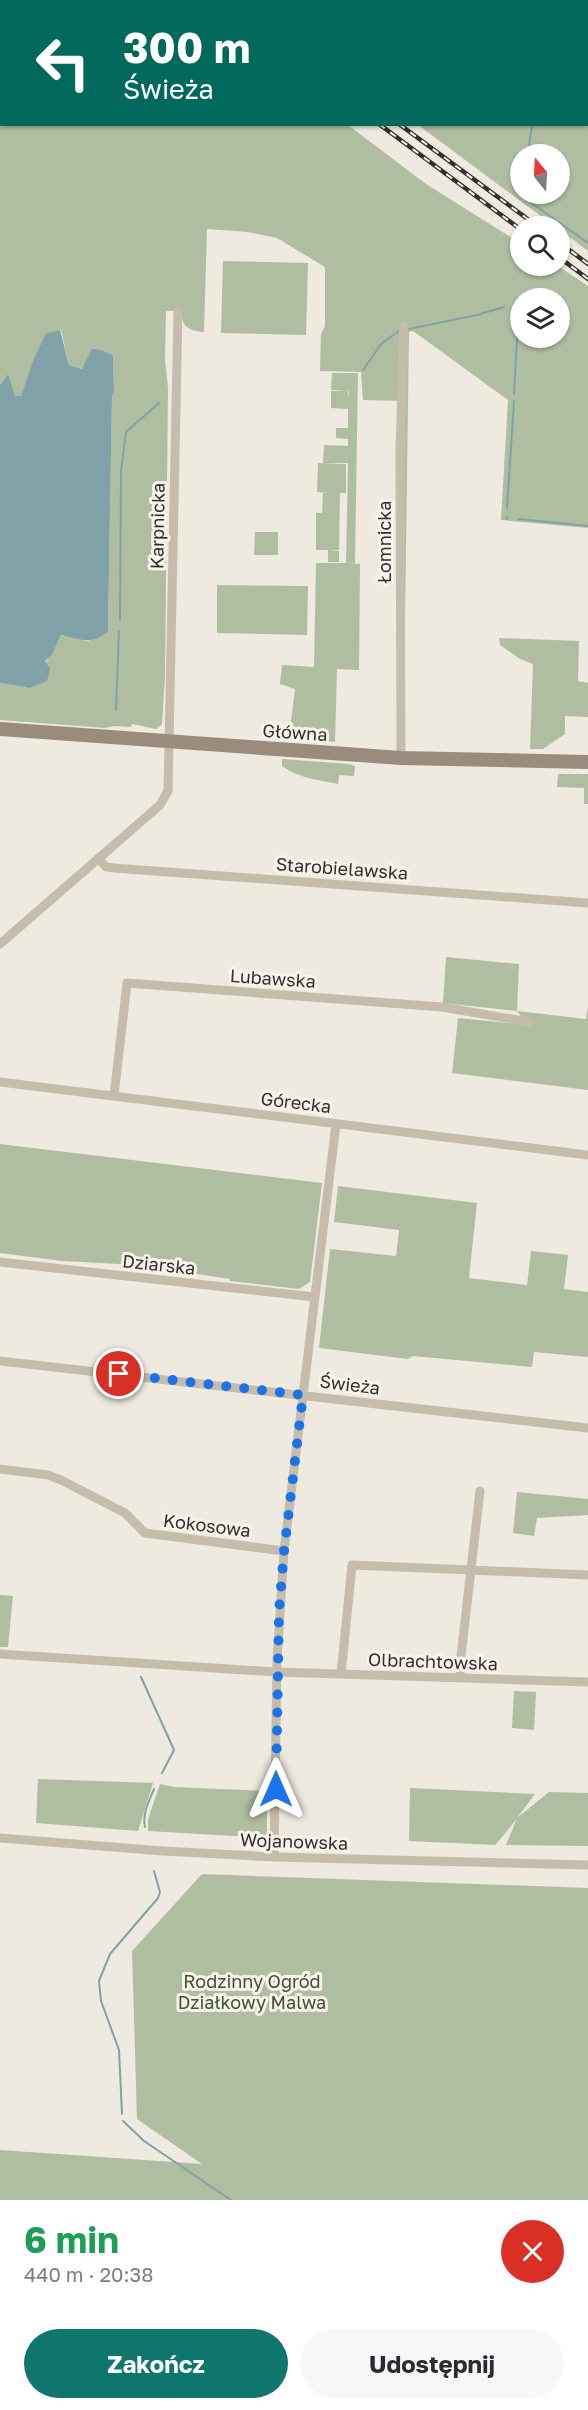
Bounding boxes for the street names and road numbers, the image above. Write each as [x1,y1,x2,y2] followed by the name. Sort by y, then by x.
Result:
[145,483,169,569] street label: Karpnicka
[373,500,395,584] street label: Łomnicka
[262,719,328,745] street label: Główna
[275,852,409,884] street label: Starobielawska
[229,964,317,992] street label: Lubawska
[260,1087,332,1117] street label: Górecka
[121,1249,197,1279] street label: Dziarska
[319,1369,381,1399] street label: Świeża
[162,1509,252,1541] street label: Kokosowa
[368,1648,498,1674] street label: Olbrachtowska
[239,1828,349,1854] street label: Wojanowska

